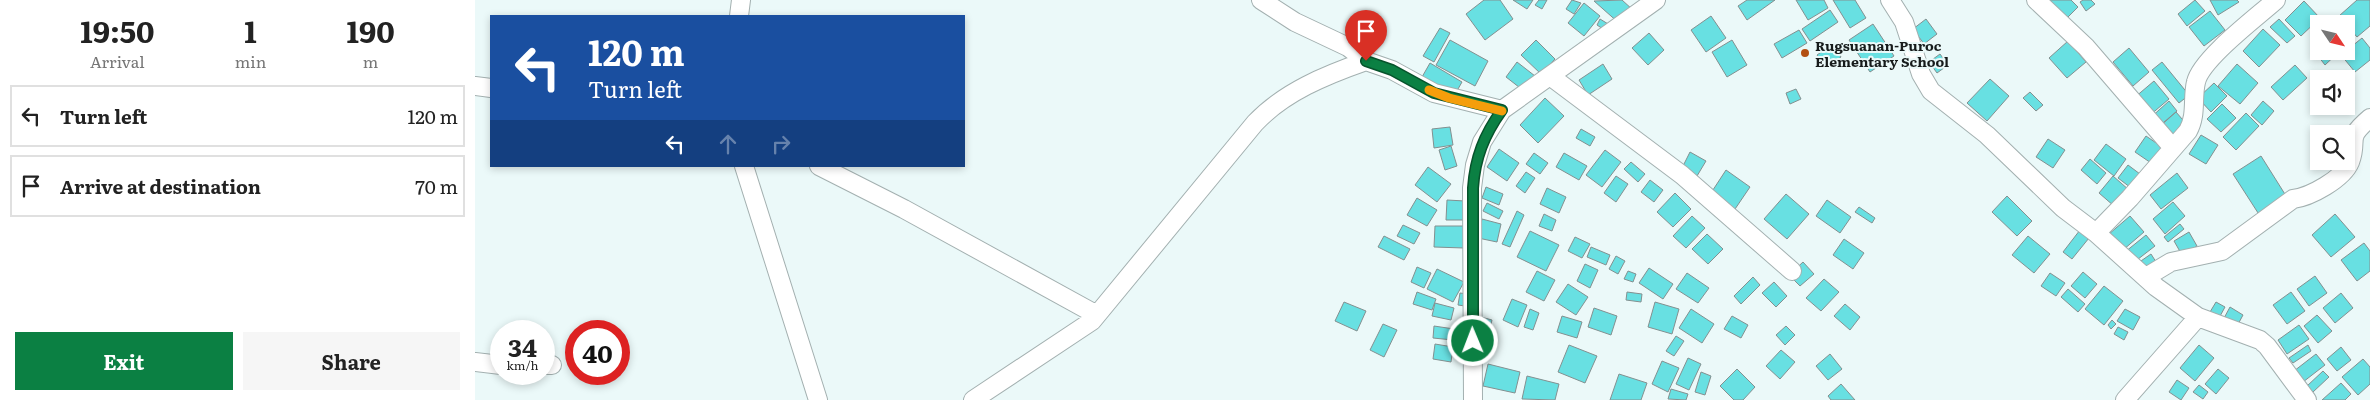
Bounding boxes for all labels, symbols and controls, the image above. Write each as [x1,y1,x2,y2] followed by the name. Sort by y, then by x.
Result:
[80,8,155,52] text: 19:50
[244,8,257,52] text: 1
[347,8,395,52] text: 190
[1345,10,1387,61] pin
[2310,15,2355,60] north arrow
[2310,15,2355,170] map controls
[1352,17,1380,45] icon: arrive
[588,25,685,77] text: 120 m
[505,35,570,100] icon: left
[1815,35,1949,71] place label: Rugsuanan-Puroc Elementary School
[1799,47,1811,59] marker: Rugsuanan-Puroc Elementary School
[90,49,145,73] text: Arrival
[235,49,266,73] text: min
[363,49,378,73] text: m
[2310,70,2355,115] button: sound
[588,72,682,105] text: Turn left
[17,102,45,130] icon: left
[60,102,147,130] text: Turn left
[407,102,458,130] text: 120 m
[2310,125,2355,170] button: search
[661,130,689,158] icon: left
[714,130,742,158] icon: ahead
[767,130,795,158] icon: right
[17,172,45,200] icon: arrive
[60,172,261,200] text: Arrive at destination
[415,172,458,200] text: 70 m
[1446,314,1498,366] position arrow
[565,320,630,385] speed limit sign: 40
[508,328,537,365] text: 34
[15,332,233,390] button: Exit
[243,332,460,390] button: Share
[507,356,538,374] text: km/h

